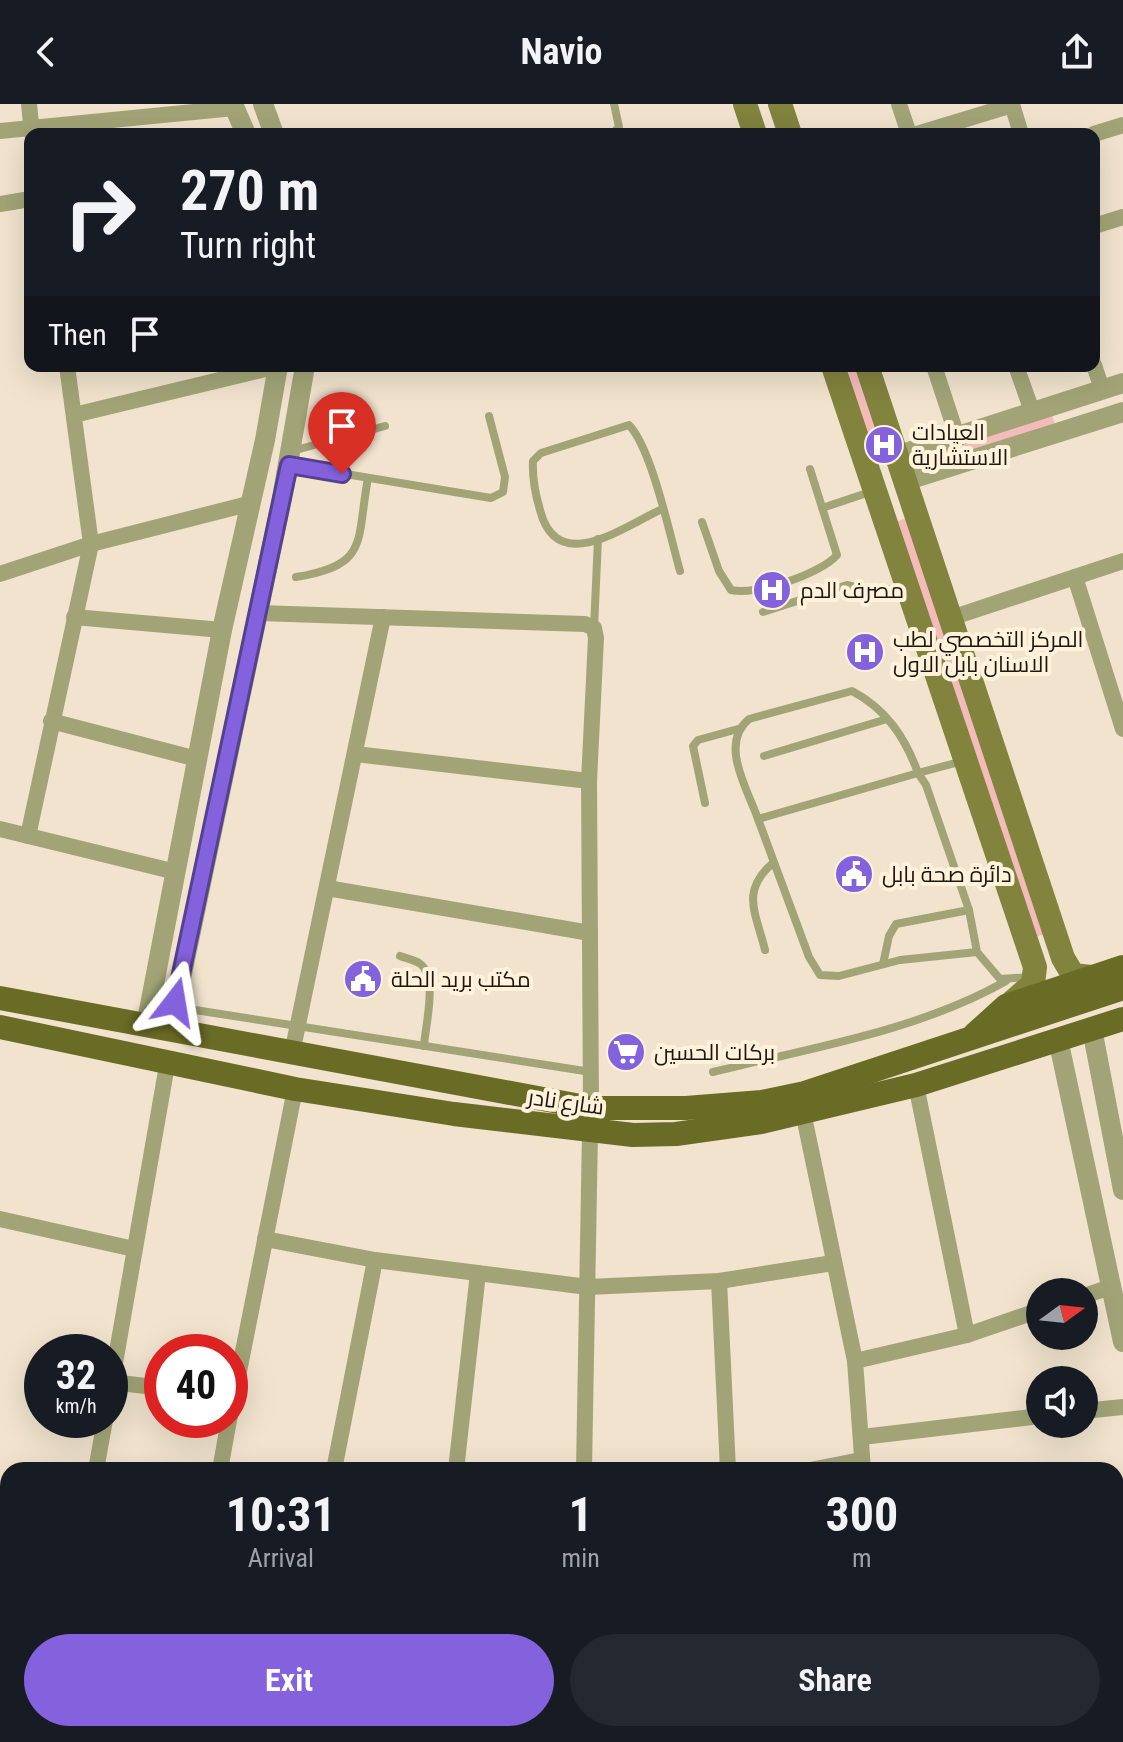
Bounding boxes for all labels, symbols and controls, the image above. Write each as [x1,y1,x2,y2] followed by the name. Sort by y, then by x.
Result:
[24,30,68,74] icon: back
[1055,30,1099,74] icon: share
[521,31,602,73] text: Navio
[180,158,319,224] text: 270 m
[48,160,152,264] icon: right
[180,225,316,267] text: Turn right
[123,312,167,356] icon: arrive
[48,317,107,352] text: Then
[308,392,376,474] pin
[320,404,364,448] icon: arrive
[912,420,1008,470] place label: العيادات الاستشارية
[863,424,905,466] hospital icon: العيادات الاستشارية
[751,569,793,611] hospital icon: مصرف الدم
[800,578,904,606] place label: مصرف الدم
[893,627,1084,678] place label: المركز التخصصي لطب الاسنان بابل الاول
[844,631,886,673] hospital icon: المركز التخصصي لطب الاسنان بابل الاول
[833,853,875,895] public building icon: دائرة صحة بابل
[882,862,1012,888] place label: دائرة صحة بابل
[342,958,384,1000] public building icon: مكتب بريد الحلة
[133,960,217,1044] position arrow
[391,967,531,992] place label: مكتب بريد الحلة
[605,1031,647,1073] supermarket icon: بركات الحسين
[654,1040,775,1066] place label: بركات الحسين
[524,1084,606,1122] street label: شارع نادر
[1026,1278,1098,1350] north arrow
[1026,1278,1098,1438] map controls
[144,1334,248,1438] speed limit sign: 40
[56,1352,96,1399] text: 32
[1026,1366,1098,1438] button: sound
[55,1394,97,1418] text: km/h
[226,1486,336,1543] text: 10:31
[569,1486,593,1543] text: 1
[825,1486,898,1543] text: 300
[248,1543,314,1573] text: Arrival
[562,1543,600,1573] text: min
[852,1543,872,1573] text: m
[24,1634,554,1726] button: Exit
[570,1634,1100,1726] button: Share

